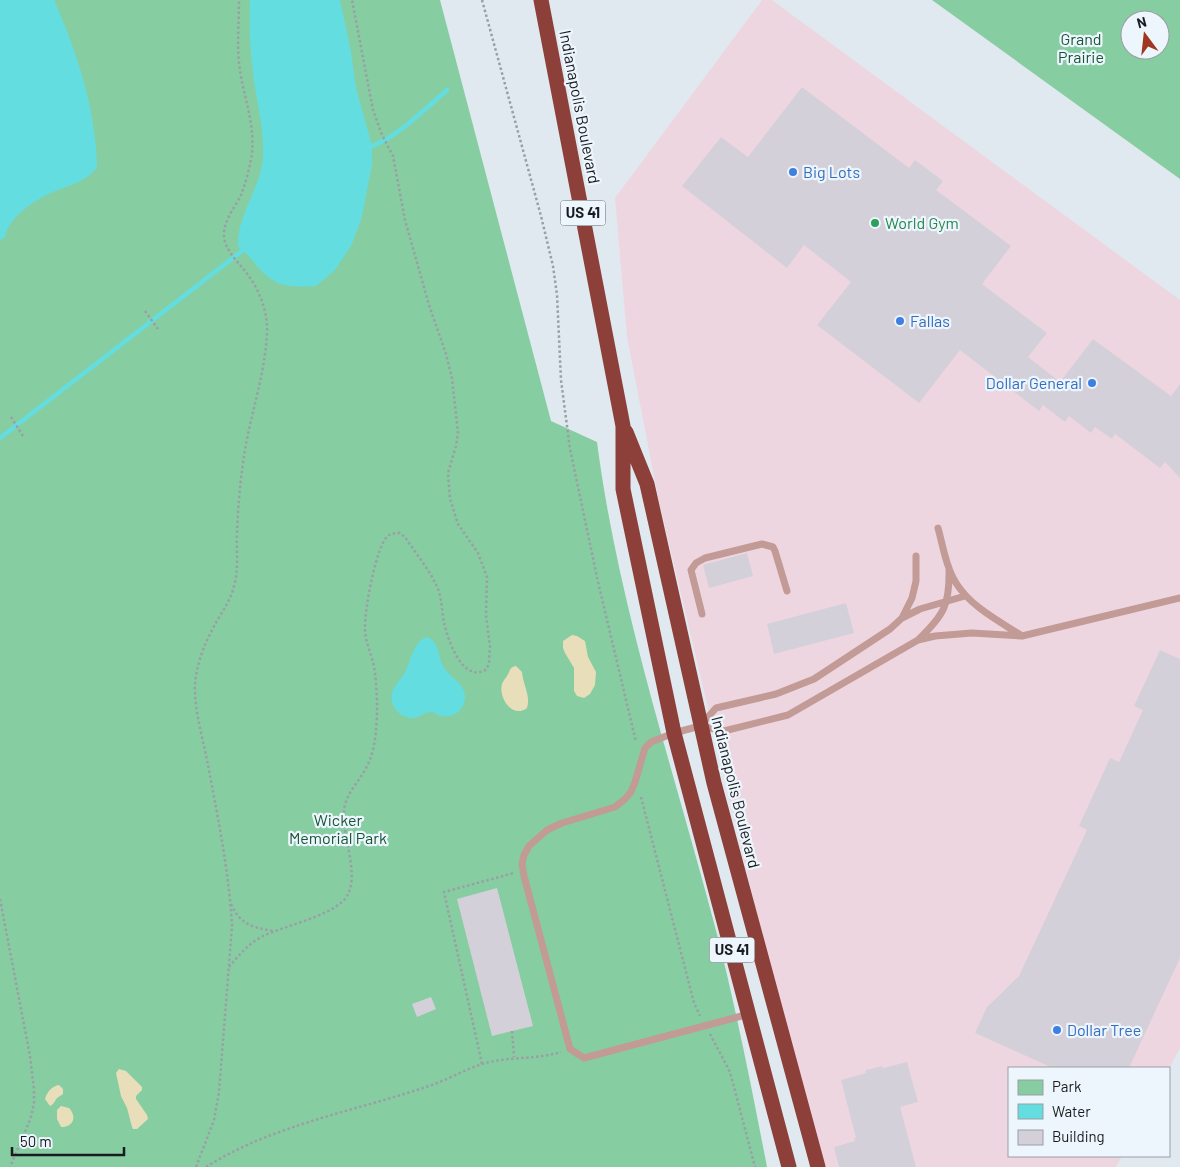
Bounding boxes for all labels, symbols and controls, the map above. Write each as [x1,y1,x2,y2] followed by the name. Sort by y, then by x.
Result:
[1120,10,1170,60] north arrow
[1135,13,1148,31] text: N
[556,29,605,185] street label: Indianapolis Boulevard
[1058,29,1104,66] park label: Grand Prairie
[803,162,860,181] place label: Big Lots
[787,166,799,178] marker: Big Lots
[560,200,606,226] road number: US 41
[885,213,959,232] place label: World Gym
[869,217,881,229] marker: World Gym
[910,311,950,330] place label: Fallas
[894,315,906,327] marker: Fallas
[986,373,1082,392] place label: Dollar General
[1086,377,1098,389] marker: Dollar General
[708,714,765,870] street label: Indianapolis Boulevard
[289,810,387,847] park label: Wicker Memorial Park
[710,938,754,962] road number: US 41
[1067,1020,1141,1039] place label: Dollar Tree
[1051,1024,1063,1036] marker: Dollar Tree
[1008,1067,1170,1157] legend
[1052,1077,1082,1095] text: Park
[1052,1102,1091,1120] text: Water
[12,1124,125,1156] scale bar
[1052,1127,1105,1145] text: Building
[20,1132,52,1150] text: 50 m

